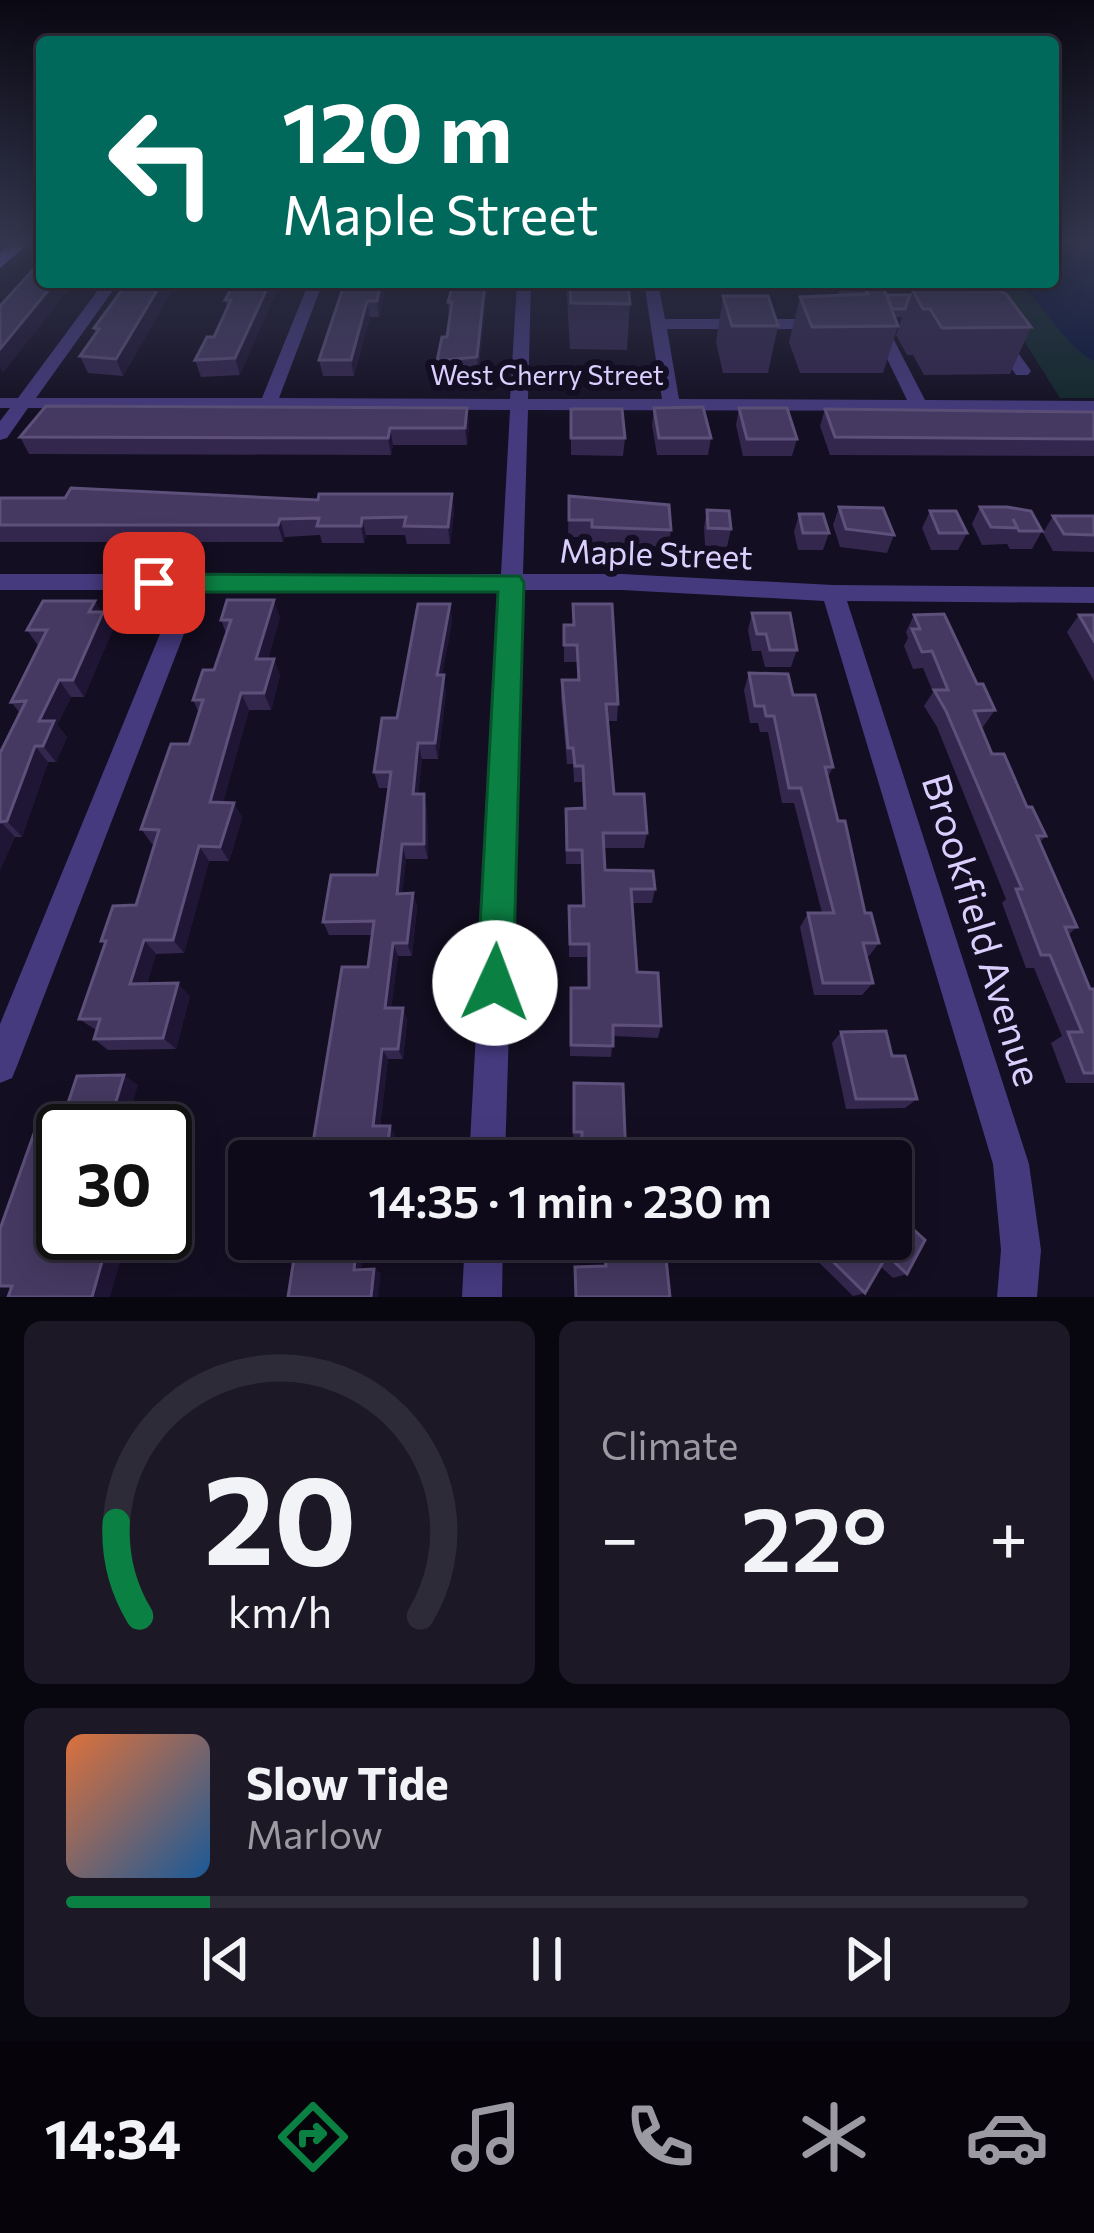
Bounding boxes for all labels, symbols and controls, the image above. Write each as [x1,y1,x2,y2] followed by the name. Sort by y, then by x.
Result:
[282,78,512,180] text: 120 m
[84,84,240,240] icon: left
[282,180,599,246] text: Maple Street
[430,358,664,391] street label: West Cherry Street
[559,529,753,576] street label: Maple Street
[103,532,205,634] pin
[121,550,187,616] icon: arrive
[914,768,1054,1091] street label: Brookfield Avenue
[432,920,558,1046] position arrow
[36,1104,192,1260] speed limit sign: 30
[368,1172,772,1227] text: 14:35 · 1 min · 230 m
[601,1420,738,1468] text: Climate
[203,1438,356,1591] text: 20
[741,1480,887,1591] text: 22°
[601,1495,639,1576] text: −
[989,1495,1028,1576] text: +
[227,1583,332,1636] text: km/h
[246,1754,449,1809] text: Slow Tide
[246,1809,383,1857] text: Marlow
[193,1926,259,1992] icon: previous
[514,1926,580,1992] icon: pause
[835,1926,901,1992] icon: next
[271,2095,355,2179] icon: directions
[444,2095,528,2179] icon: music
[618,2095,702,2179] icon: phone
[792,2095,876,2179] icon: climate
[965,2095,1049,2179] icon: car
[45,2104,181,2170] text: 14:34

